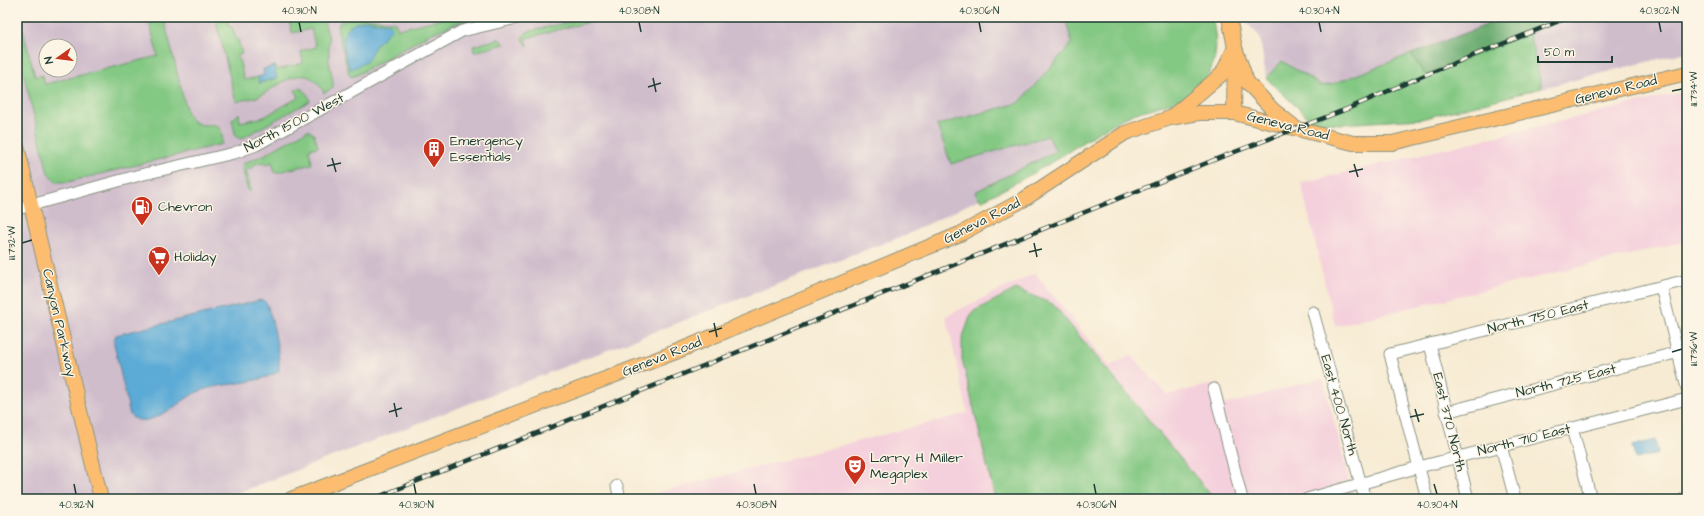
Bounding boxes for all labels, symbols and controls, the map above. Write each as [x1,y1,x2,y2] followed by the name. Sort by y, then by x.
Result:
[281,4,317,18] text: 40.310°N
[619,4,659,18] text: 40.308°N
[959,4,999,18] text: 40.306°N
[1298,4,1340,18] text: 40.304°N
[1639,4,1679,18] text: 40.302°N
[38,38,78,78] north arrow
[1538,38,1612,64] scale bar
[1544,44,1575,61] text: 50 m
[41,55,57,65] text: N
[1573,70,1659,110] street label: Geneva Road
[1687,71,1701,106] text: 111.734°W
[240,88,348,158] street label: North 1500 West
[1245,106,1331,146] street label: Geneva Road
[450,131,523,167] place label: Emergency Essentials
[421,136,447,169] building icon: Emergency Essentials
[940,193,1024,249] street label: Geneva Road
[129,194,155,227] fuel station icon: Chevron
[158,197,212,217] place label: Chevron
[5,226,19,260] text: 111.732°W
[146,244,172,277] supermarket icon: Holiday
[174,247,217,267] place label: Holiday
[37,267,81,379] street label: Canyon Parkway
[1485,295,1591,339] street label: North 750 East
[1687,331,1701,366] text: 111.736°W
[619,332,705,382] street label: Geneva Road
[1315,353,1363,458] street label: East 400 North
[1514,359,1619,403] street label: North 725 East
[1427,371,1471,473] street label: East 370 North
[1475,419,1573,461] street label: North 710 East
[870,448,963,484] place label: Larry H Miller Megaplex
[842,453,868,486] theatre icon: Larry H Miller Megaplex
[58,498,94,512] text: 40.312°N
[398,498,434,512] text: 40.310°N
[736,498,776,512] text: 40.308°N
[1076,498,1116,512] text: 40.306°N
[1416,498,1458,512] text: 40.304°N

